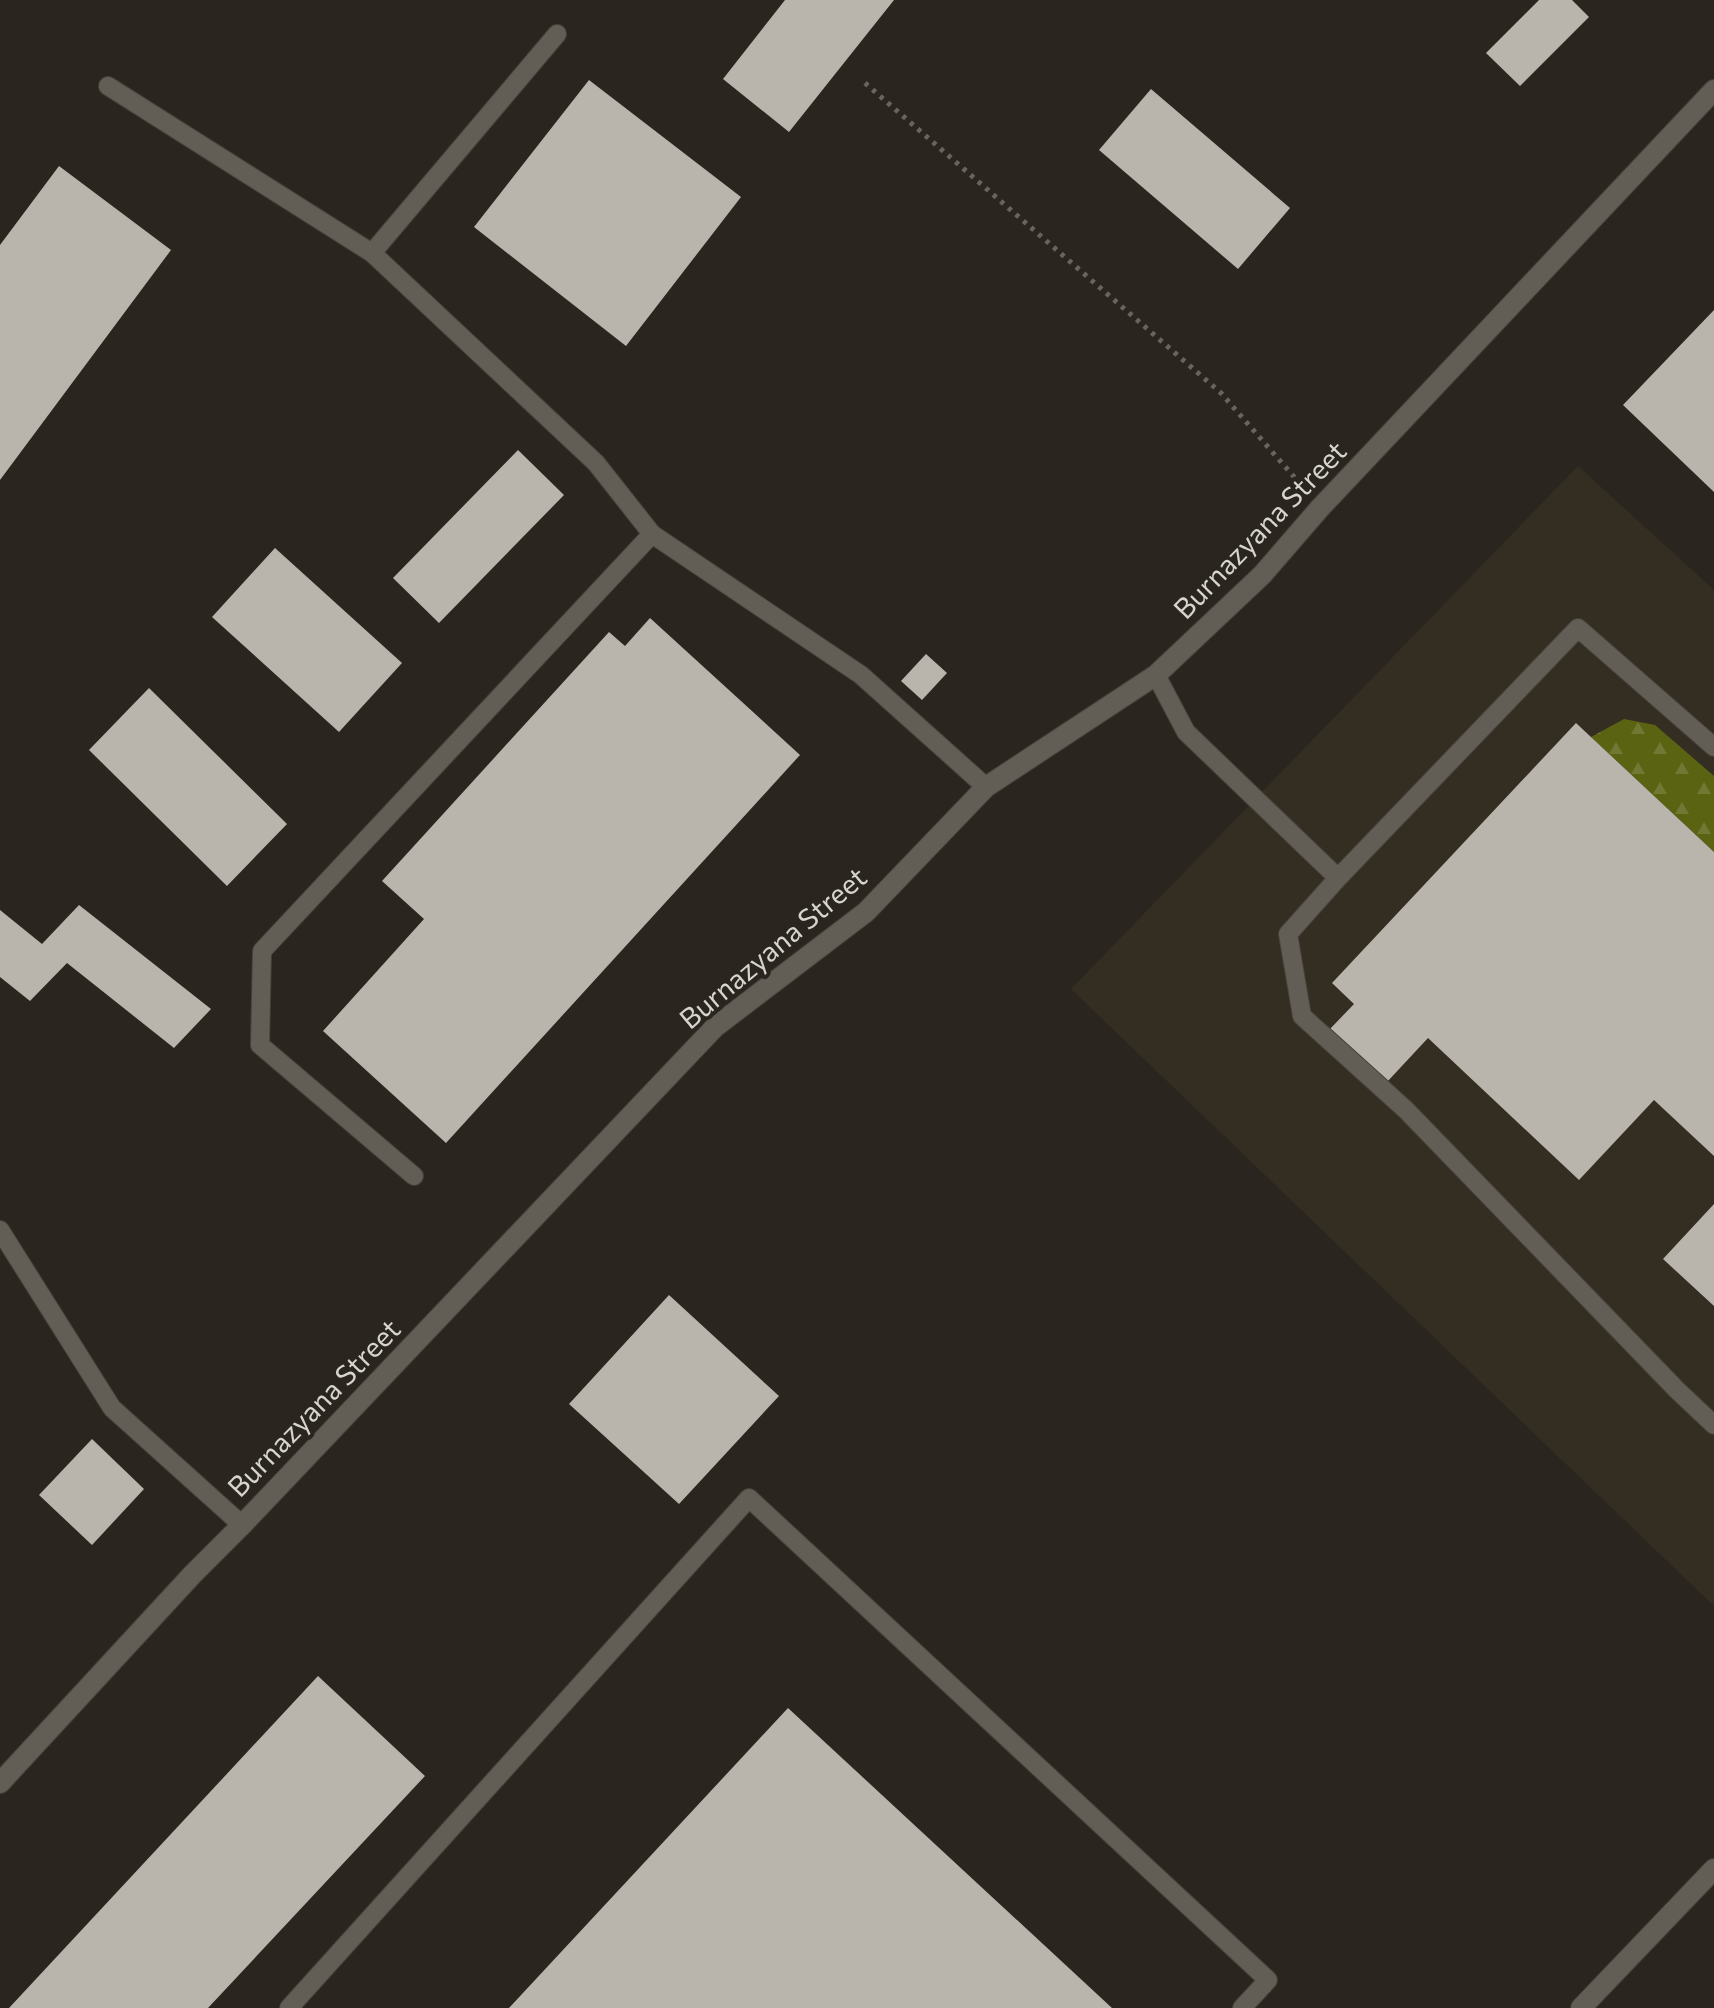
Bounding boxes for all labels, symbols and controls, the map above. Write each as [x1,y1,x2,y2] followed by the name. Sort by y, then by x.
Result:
[1166,433,1353,625] street label: Burnazyana Street
[672,859,873,1035] street label: Burnazyana Street
[220,1311,407,1503] street label: Burnazyana Street

